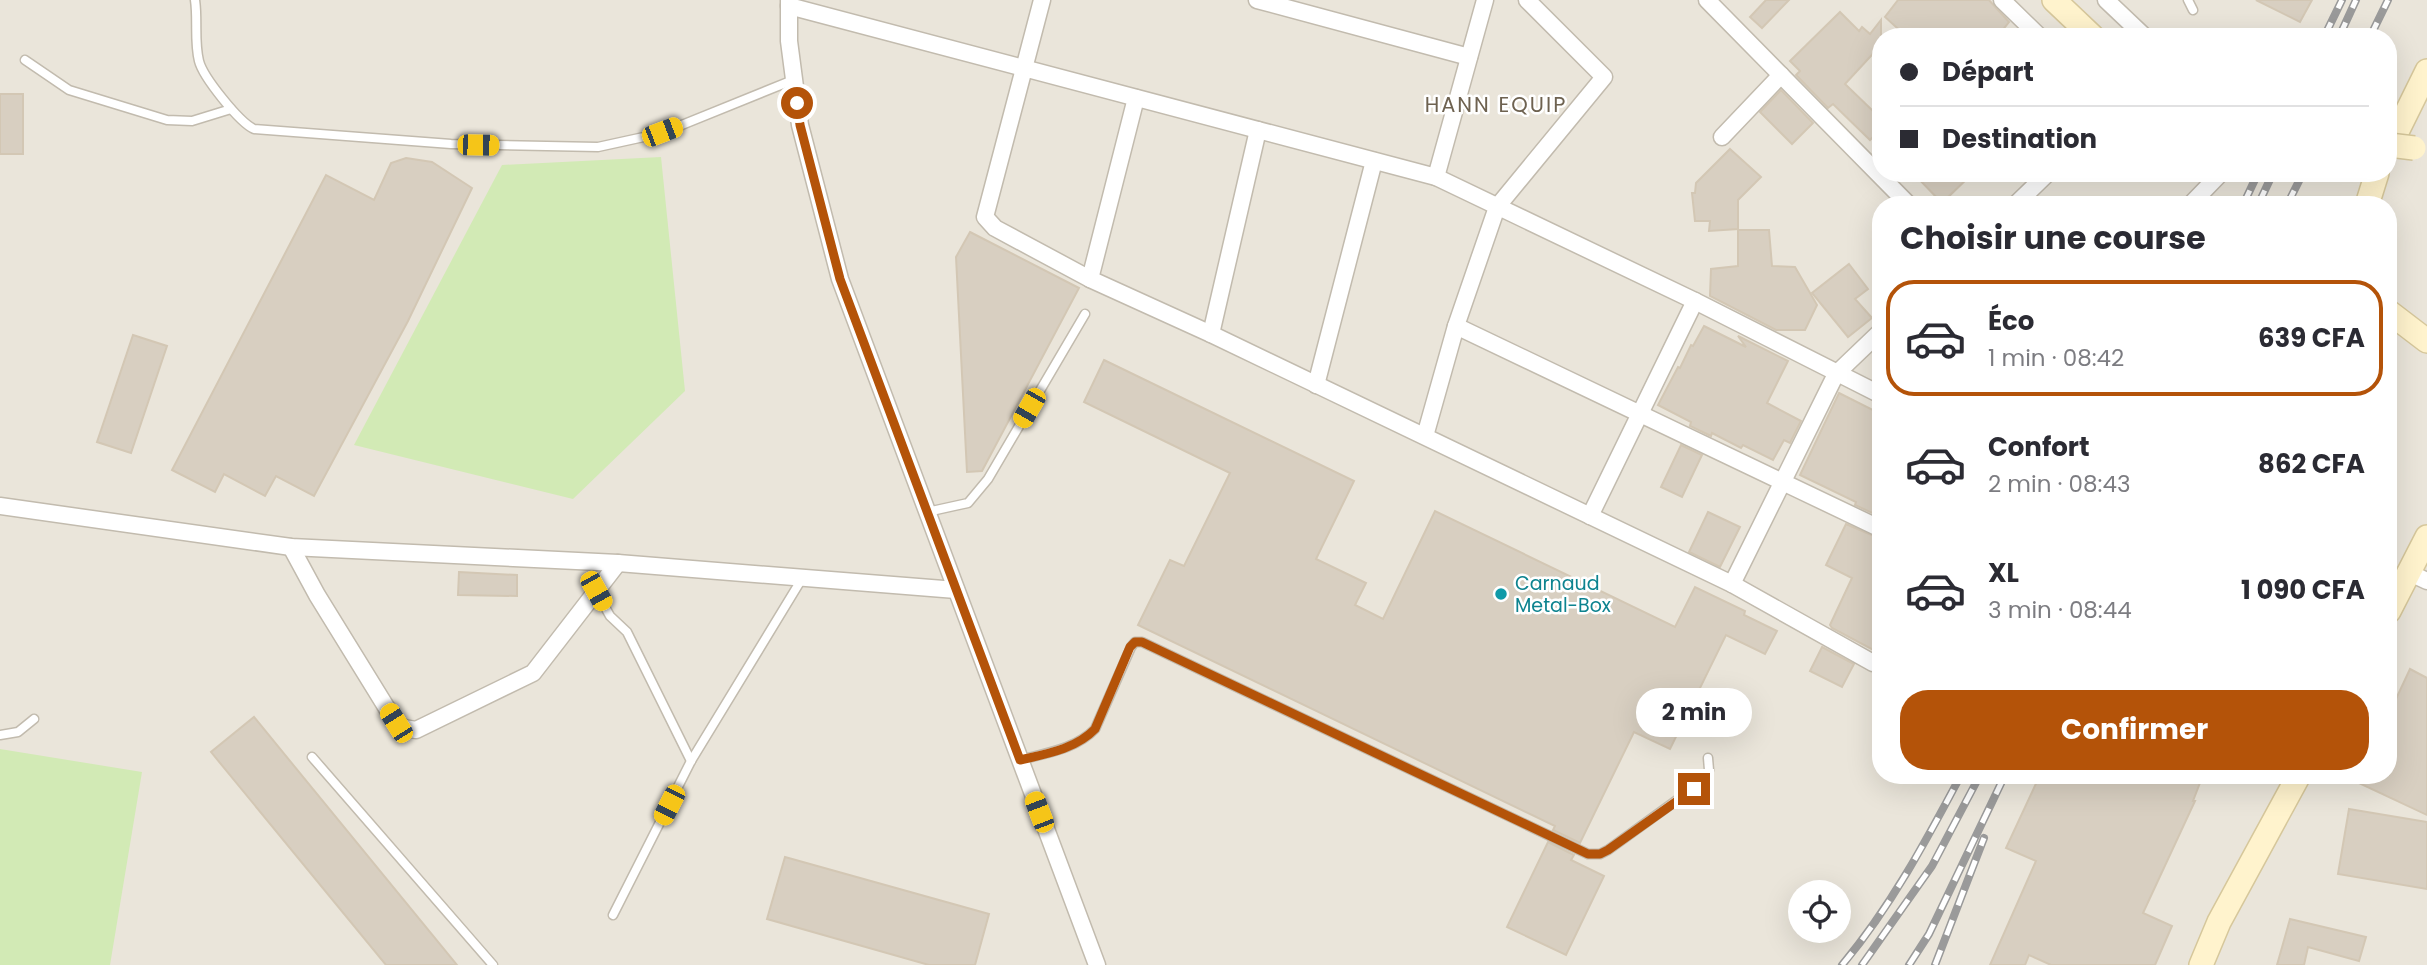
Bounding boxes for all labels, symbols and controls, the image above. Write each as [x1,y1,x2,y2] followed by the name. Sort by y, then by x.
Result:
[1942,54,2034,90] text: Départ
[781,87,813,119] route start
[1425,90,1567,119] district label: HANN EQUIP
[639,115,686,149] car
[1942,121,2097,157] text: Destination
[457,134,500,156] car
[1900,215,2206,260] text: Choisir une course
[1988,303,2034,339] text: Éco
[1904,307,1967,370] icon: car
[2258,320,2365,356] text: 639 CFA
[1988,342,2124,374] text: 1 min · 08:42
[1010,385,1049,431] car
[1988,429,2090,465] text: Confort
[1904,433,1967,496] icon: car
[2258,446,2365,482] text: 862 CFA
[1988,468,2130,500] text: 2 min · 08:43
[1988,555,2019,591] text: XL
[1904,559,1967,622] icon: car
[577,568,616,614] car
[1515,570,1611,619] place label: Carnaud Metal-Box
[2241,572,2365,608] text: 1 090 CFA
[1493,586,1509,602] marker: Carnaud Metal-Box
[1988,594,2132,626] text: 3 min · 08:44
[1636,688,1752,736] callout: 2 min
[1900,690,2369,770] button: Confirmer
[1662,696,1726,728] text: 2 min
[376,700,417,746] car
[1678,773,1710,805] route end
[651,782,688,828] car
[1022,789,1057,835] car
[1788,880,1851,943] map controls
[1788,880,1851,943] button: locate

